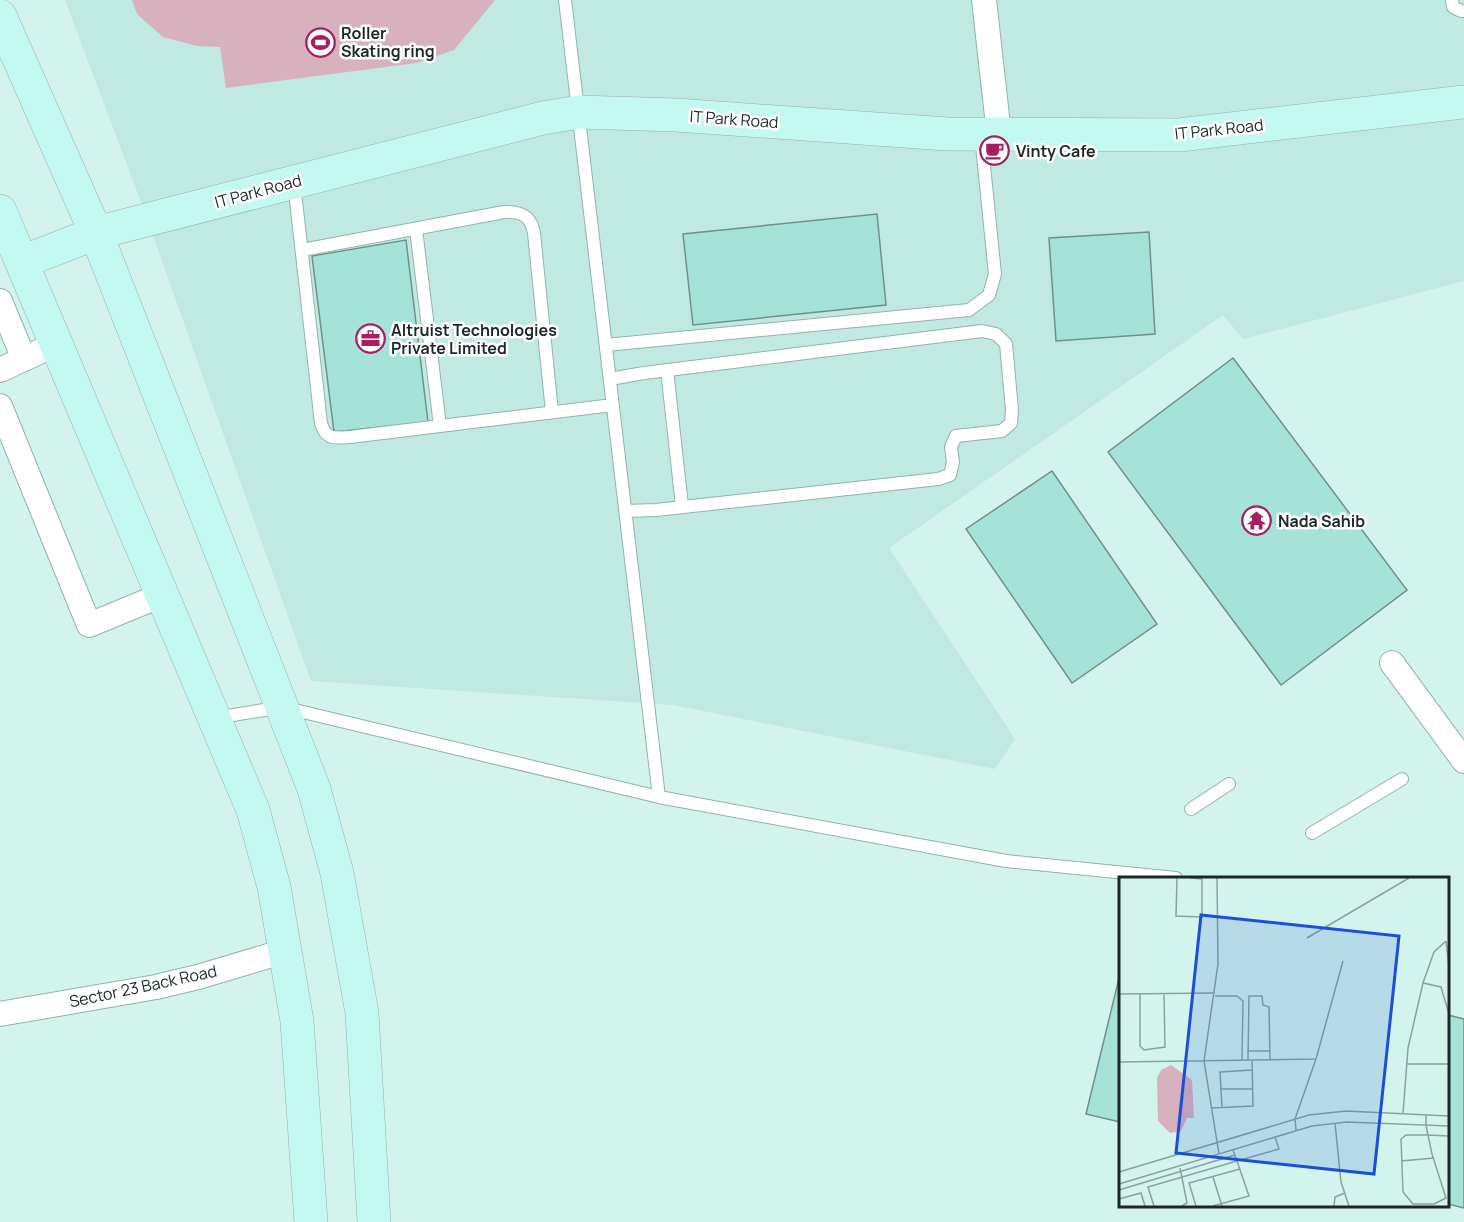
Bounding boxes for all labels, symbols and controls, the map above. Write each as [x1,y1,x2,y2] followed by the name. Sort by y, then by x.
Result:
[341,22,435,62] place label: Roller Skating ring
[304,26,336,58] sports icon: Roller Skating ring
[689,105,779,133] street label: IT Park Road
[1174,113,1264,145] street label: IT Park Road
[979,135,1011,167] cafe icon: Vinty Cafe
[1016,140,1096,162] place label: Vinty Cafe
[212,169,304,213] street label: IT Park Road
[391,319,557,359] place label: Altruist Technologies Private Limited
[354,323,386,355] office icon: Altruist Technologies Private Limited
[1241,505,1273,537] temple icon: Nada Sahib
[1278,510,1365,532] place label: Nada Sahib
[1119,877,1449,1207] inset map
[67,960,219,1012] street label: Sector 23 Back Road

